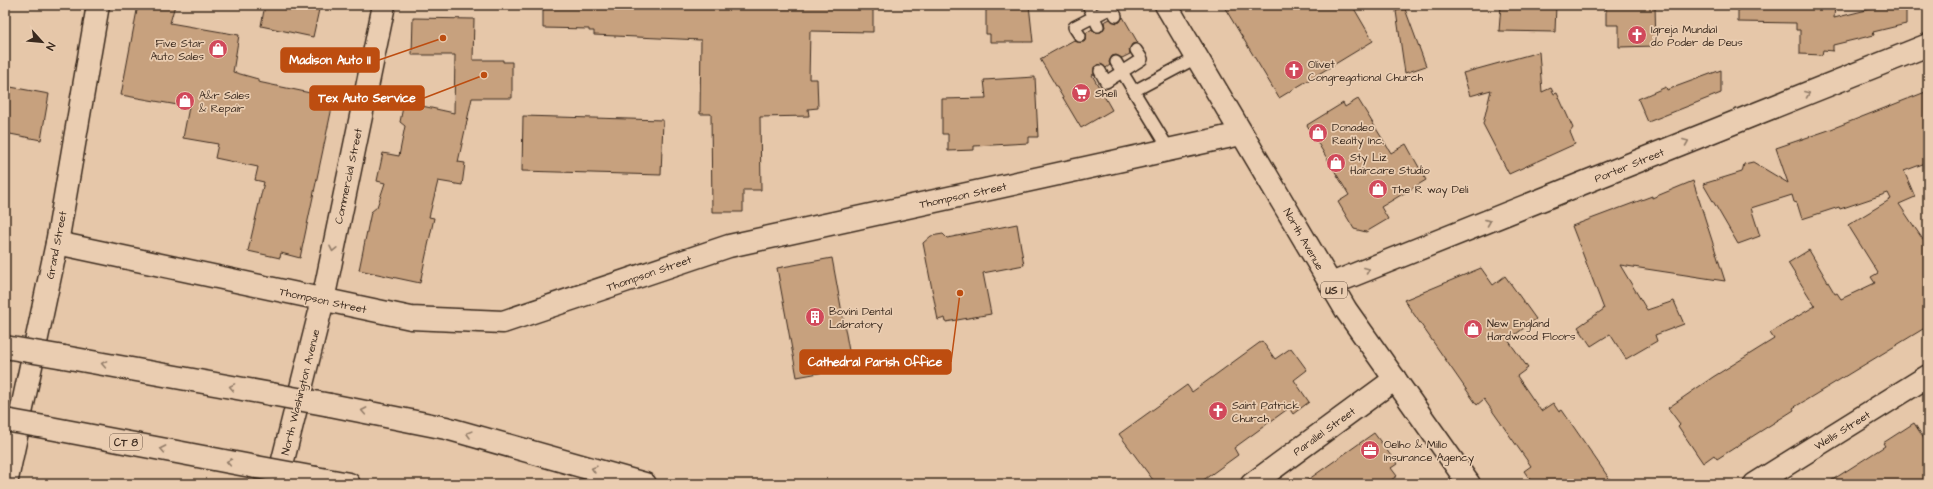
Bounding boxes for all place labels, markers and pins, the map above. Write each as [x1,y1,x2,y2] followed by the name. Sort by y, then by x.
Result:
[1651,22,1743,50] place label: Igreja Mundial do Poder de Deus
[1626,24,1648,46] church icon: Igreja Mundial do Poder de Deus
[150,36,204,64] place label: Five Star Auto Sales
[207,38,229,60] shop icon: Five Star Auto Sales
[281,48,379,72] callout: Madison Auto II
[1308,57,1424,86] place label: Olivet Congregational Church
[1283,59,1305,81] church icon: Olivet Congregational Church
[1070,82,1092,104] supermarket icon: Shell
[310,86,424,110] callout: Tex Auto Service
[1095,86,1117,101] place label: Shell
[199,88,250,116] place label: A&r Sales & Repair
[174,90,196,112] shop icon: A&r Sales & Repair
[1332,120,1384,149] place label: Donadeo Realty Inc.
[1307,122,1329,144] shop icon: Donadeo Realty Inc.
[1350,150,1430,178] place label: Sty Liz Haircare Studio
[1325,152,1347,174] shop icon: Sty Liz Haircare Studio
[1367,178,1389,200] shop icon: The R way Deli
[1392,182,1469,198] place label: The R way Deli
[829,304,893,333] place label: Bovini Dental Labratory
[804,306,826,328] building icon: Bovini Dental Labratory
[1487,316,1576,344] place label: New England Hardwood Floors
[1462,318,1484,340] shop icon: New England Hardwood Floors
[800,350,951,374] callout: Cathedral Parish Office
[1232,398,1299,426] place label: Saint Patrick Church
[1207,400,1229,422] church icon: Saint Patrick Church
[1384,437,1474,466] place label: Oelho & Millo Insurance Agency
[1359,439,1381,461] office icon: Oelho & Millo Insurance Agency

